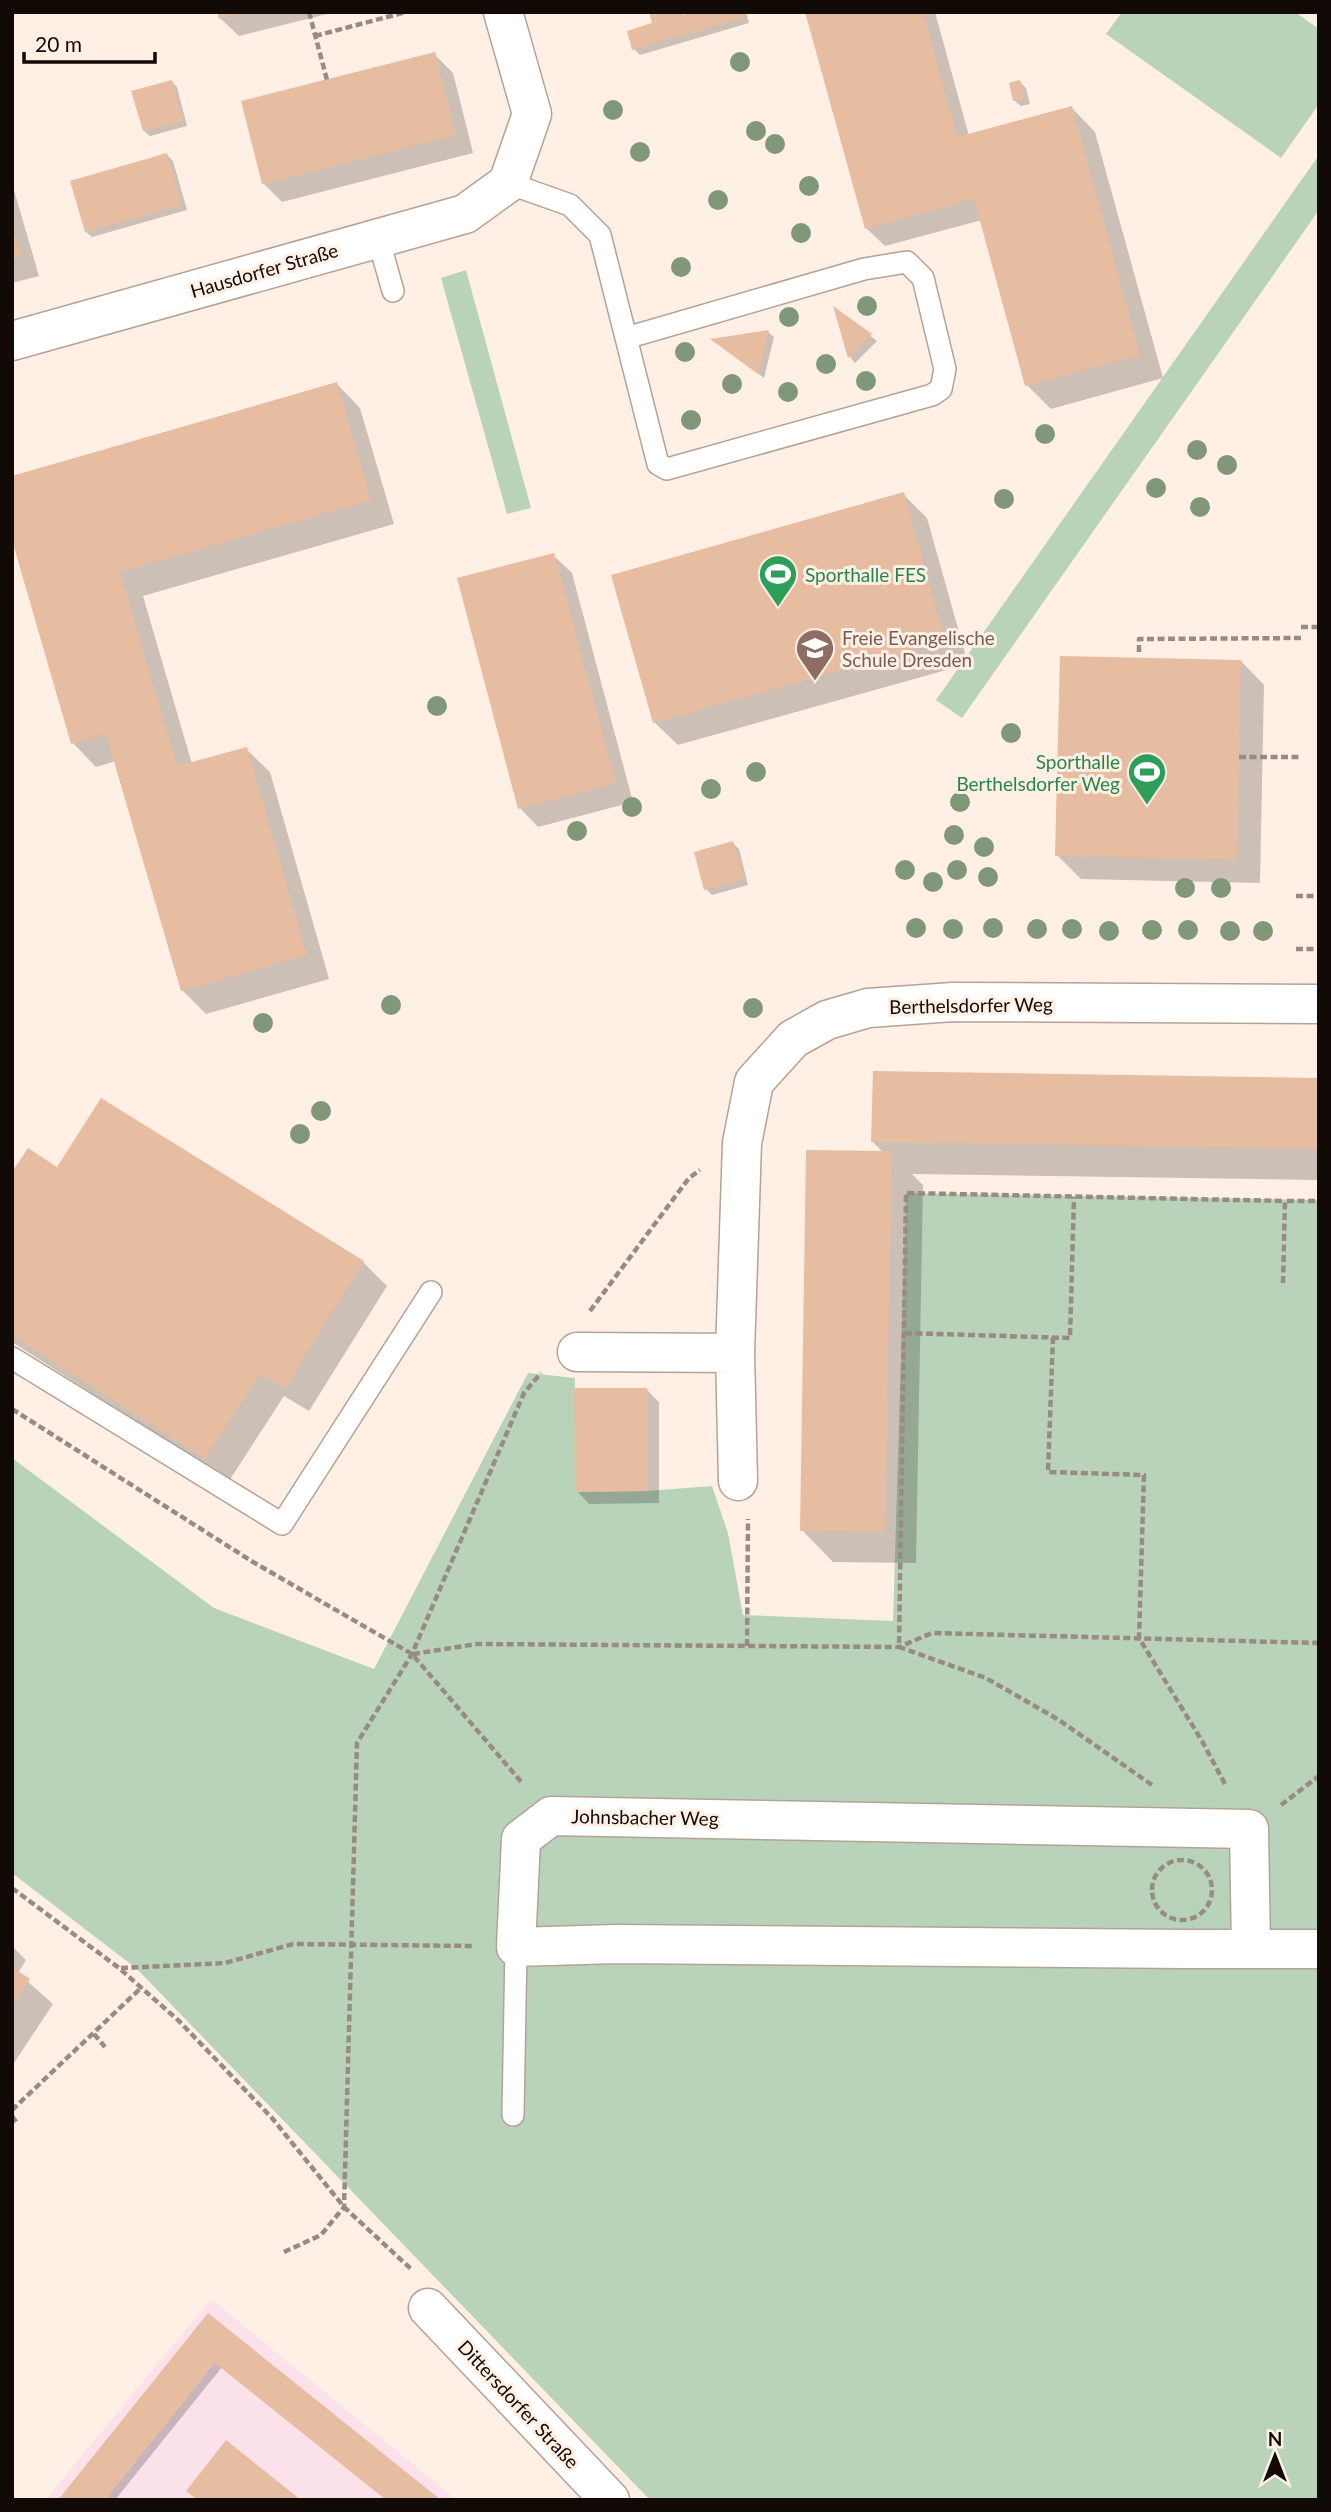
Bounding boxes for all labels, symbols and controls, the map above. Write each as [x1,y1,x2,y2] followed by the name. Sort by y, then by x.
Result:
[24,21,156,65] scale bar
[35,31,82,56] text: 20 m
[188,238,340,302] street label: Hausdorfer Straße
[757,553,799,608] sports icon: Sporthalle FES
[805,563,926,586] place label: Sporthalle FES
[842,626,995,671] place label: Freie Evangelische Schule Dresden
[794,627,836,682] school or university icon: Freie Evangelische Schule Dresden
[956,750,1120,795] place label: Sporthalle Berthelsdorfer Weg
[1126,751,1168,806] sports icon: Sporthalle Berthelsdorfer Weg
[889,992,1053,1018] street label: Berthelsdorfer Weg
[571,1804,719,1830] street label: Johnsbacher Weg
[454,2335,584,2473] street label: Dittersdorfer Straße
[1240,2421,1310,2491] north arrow
[1268,2427,1282,2450] text: N

